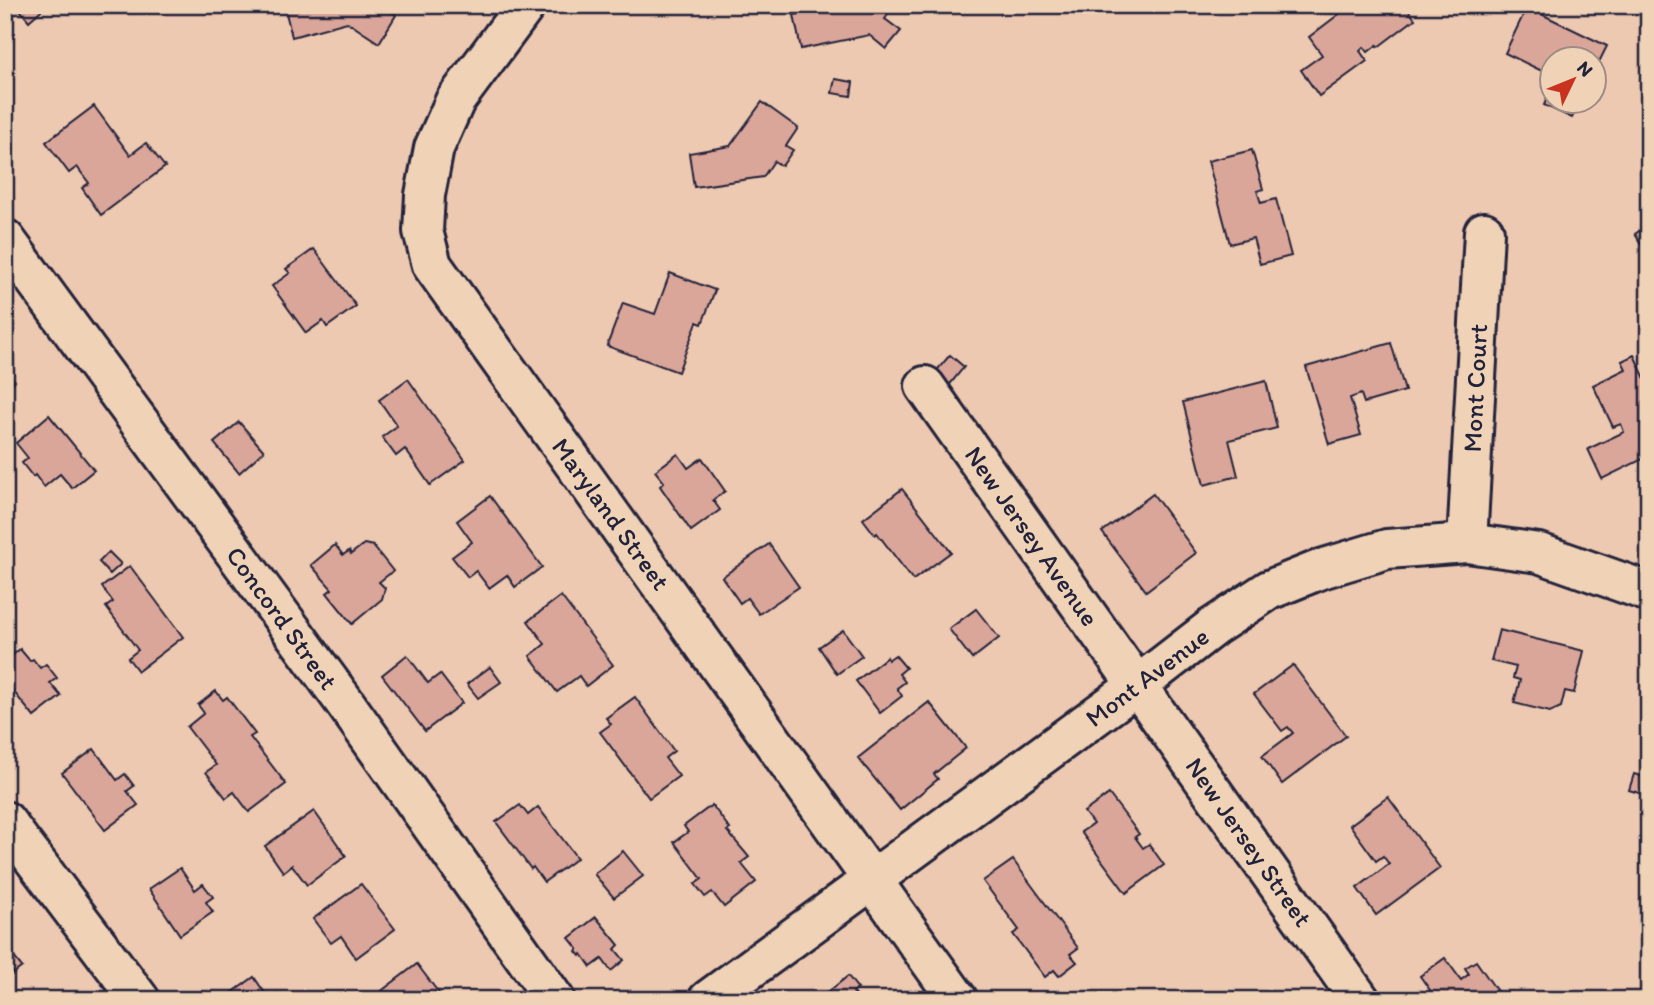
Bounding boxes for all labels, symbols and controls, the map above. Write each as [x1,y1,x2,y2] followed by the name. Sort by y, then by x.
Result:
[1538,46,1608,116] north arrow
[1572,56,1598,81] text: N
[1456,323,1494,453] street label: Mont Court
[545,432,677,597] street label: Maryland Street
[958,440,1106,632] street label: New Jersey Avenue
[219,540,345,696] street label: Concord Street
[1079,620,1215,734] street label: Mont Avenue
[1179,751,1319,933] street label: New Jersey Street

